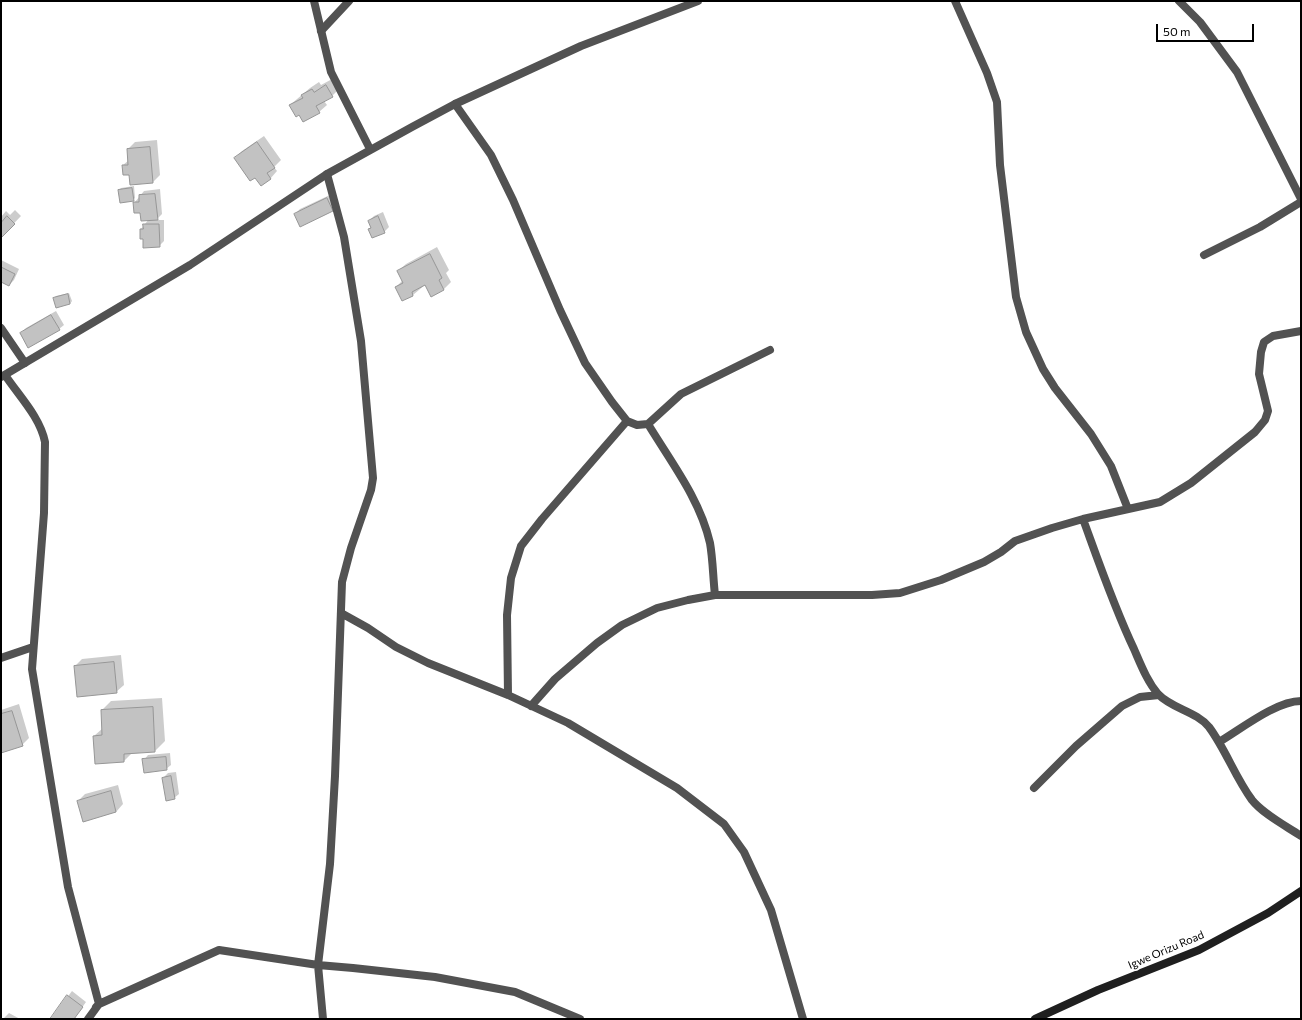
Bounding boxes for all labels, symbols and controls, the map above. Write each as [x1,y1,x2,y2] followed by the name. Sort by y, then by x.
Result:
[1158,16,1256,42] scale bar
[1163,24,1191,38] text: 50 m
[1126,928,1206,972] street label: Igwe Orizu Road

